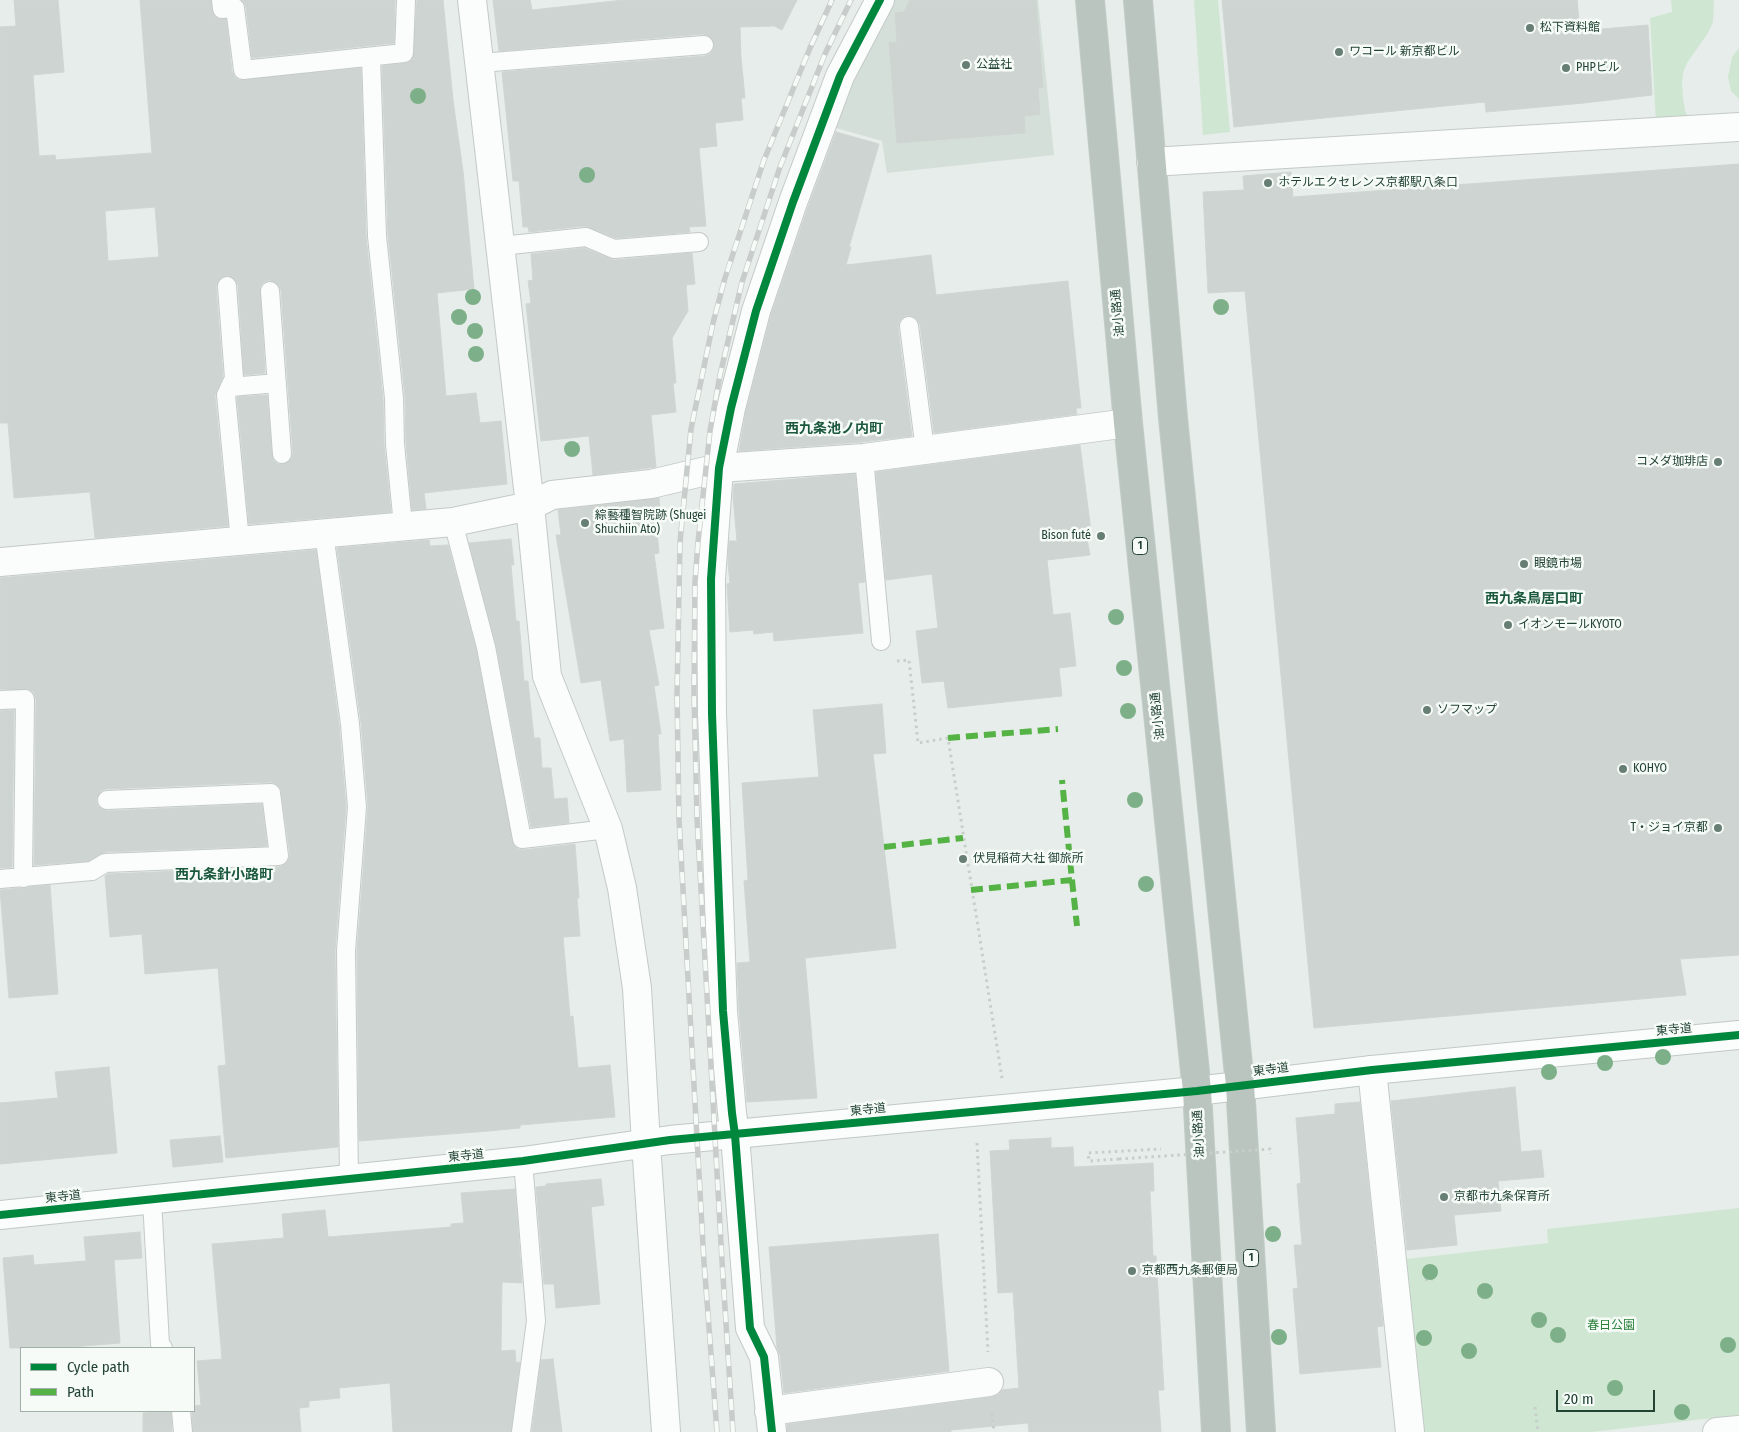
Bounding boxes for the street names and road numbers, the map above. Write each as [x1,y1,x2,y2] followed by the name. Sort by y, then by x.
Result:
[1109,288,1127,338] street label: 油小路通
[1132,538,1148,554] road number: 1
[1148,691,1168,741] street label: 油小路通
[1655,1021,1693,1039] street label: 東寺道
[1252,1061,1290,1079] street label: 東寺道
[849,1101,887,1119] street label: 東寺道
[1191,1110,1207,1158] street label: 油小路通
[447,1147,485,1165] street label: 東寺道
[44,1188,82,1206] street label: 東寺道
[1244,1250,1258,1266] road number: 1

